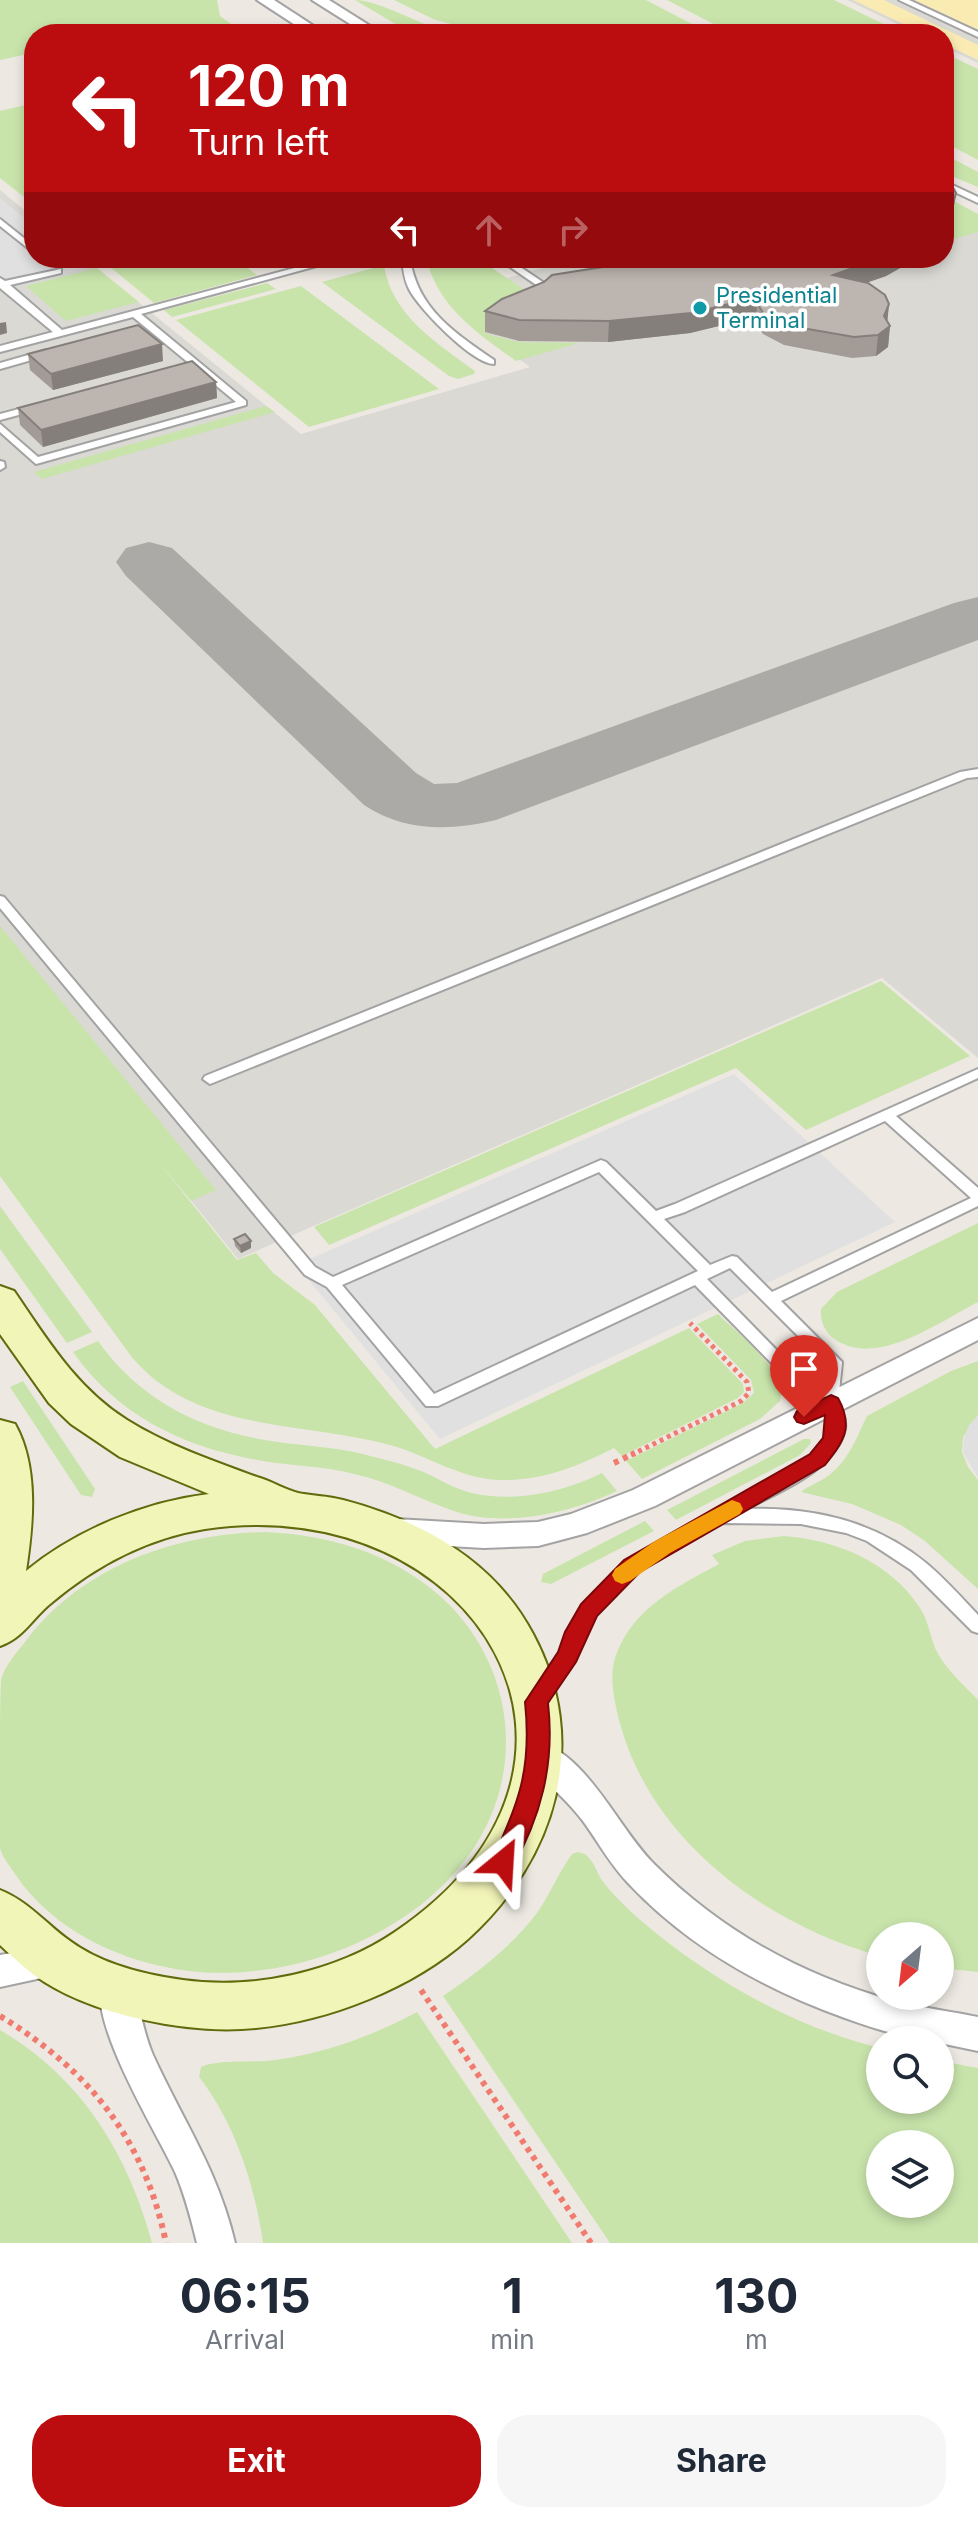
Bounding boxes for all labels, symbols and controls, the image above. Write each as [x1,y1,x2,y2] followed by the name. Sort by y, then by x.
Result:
[188,52,350,120] text: 120 m
[56,56,160,160] icon: left
[188,120,329,164] text: Turn left
[383,208,427,252] icon: left
[467,208,511,252] icon: ahead
[551,208,595,252] icon: right
[716,282,837,333] place label: Presidential Terminal
[691,299,709,317] marker: Presidential Terminal
[770,1335,838,1417] pin
[782,1347,826,1391] icon: arrive
[461,1820,545,1904] position arrow
[866,1922,954,2010] north arrow
[866,1922,954,2218] map controls
[866,2026,954,2114] button: search
[866,2130,954,2218] button: layers
[180,2266,311,2325] text: 06:15
[502,2266,523,2325] text: 1
[714,2266,798,2325] text: 130
[205,2324,285,2355] text: Arrival
[490,2324,535,2355] text: min
[745,2324,768,2355] text: m
[32,2415,481,2507] button: Exit
[497,2415,946,2507] button: Share

